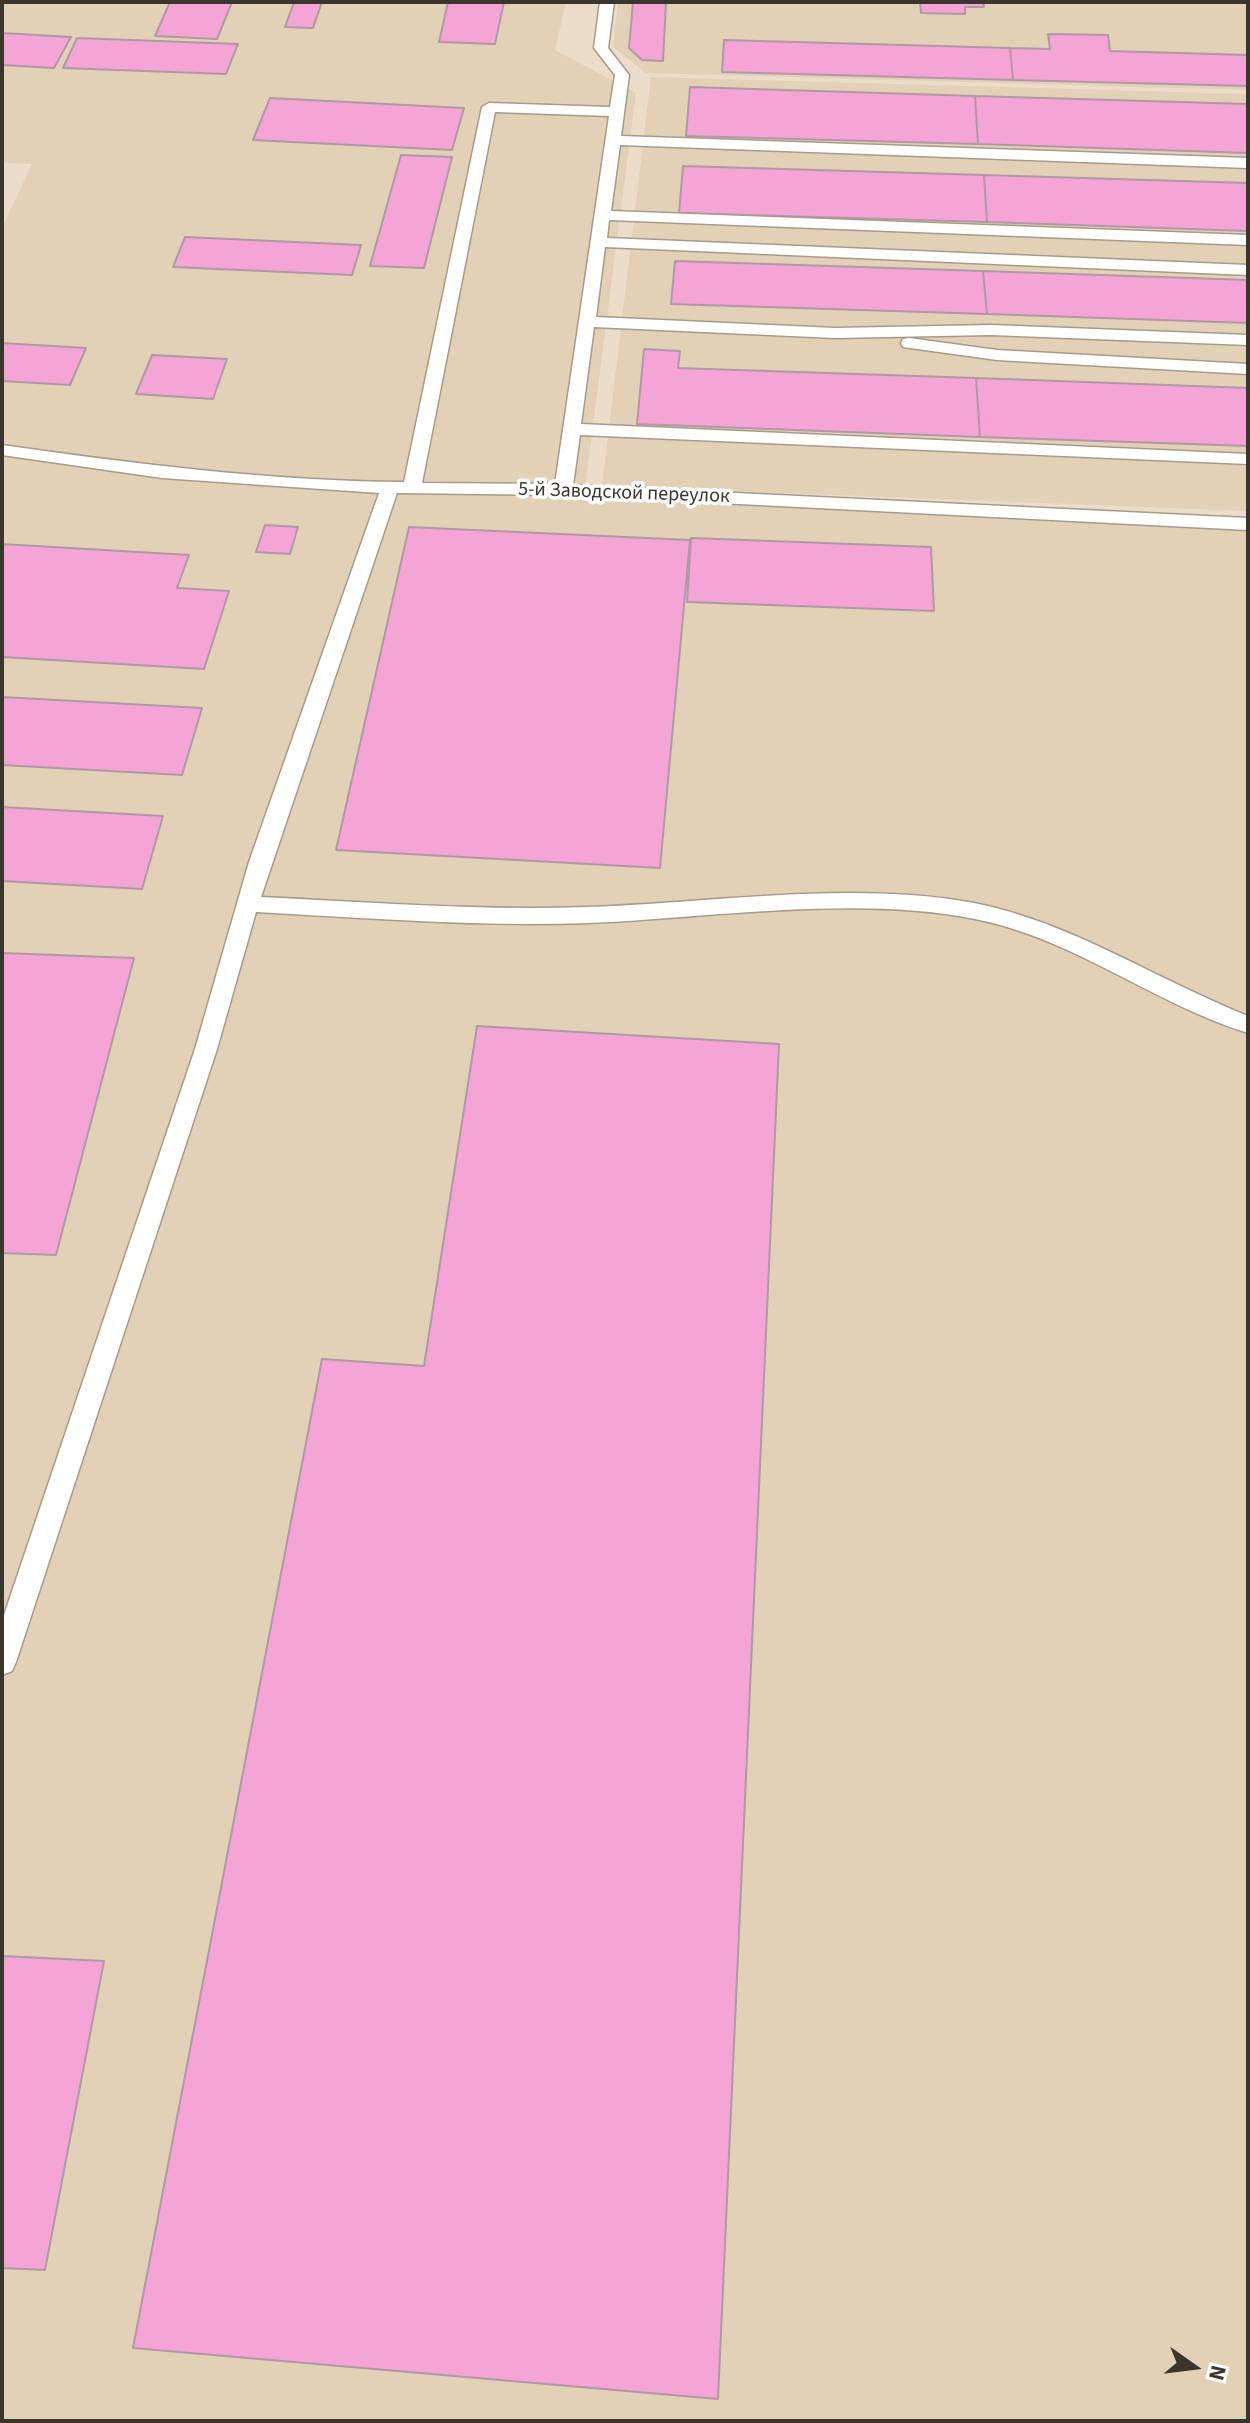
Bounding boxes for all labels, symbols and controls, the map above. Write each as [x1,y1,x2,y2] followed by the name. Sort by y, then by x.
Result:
[518,478,730,510] street label: 5-й Заводской переулок
[1154,2327,1234,2407] north arrow
[1200,2362,1235,2384] text: N

